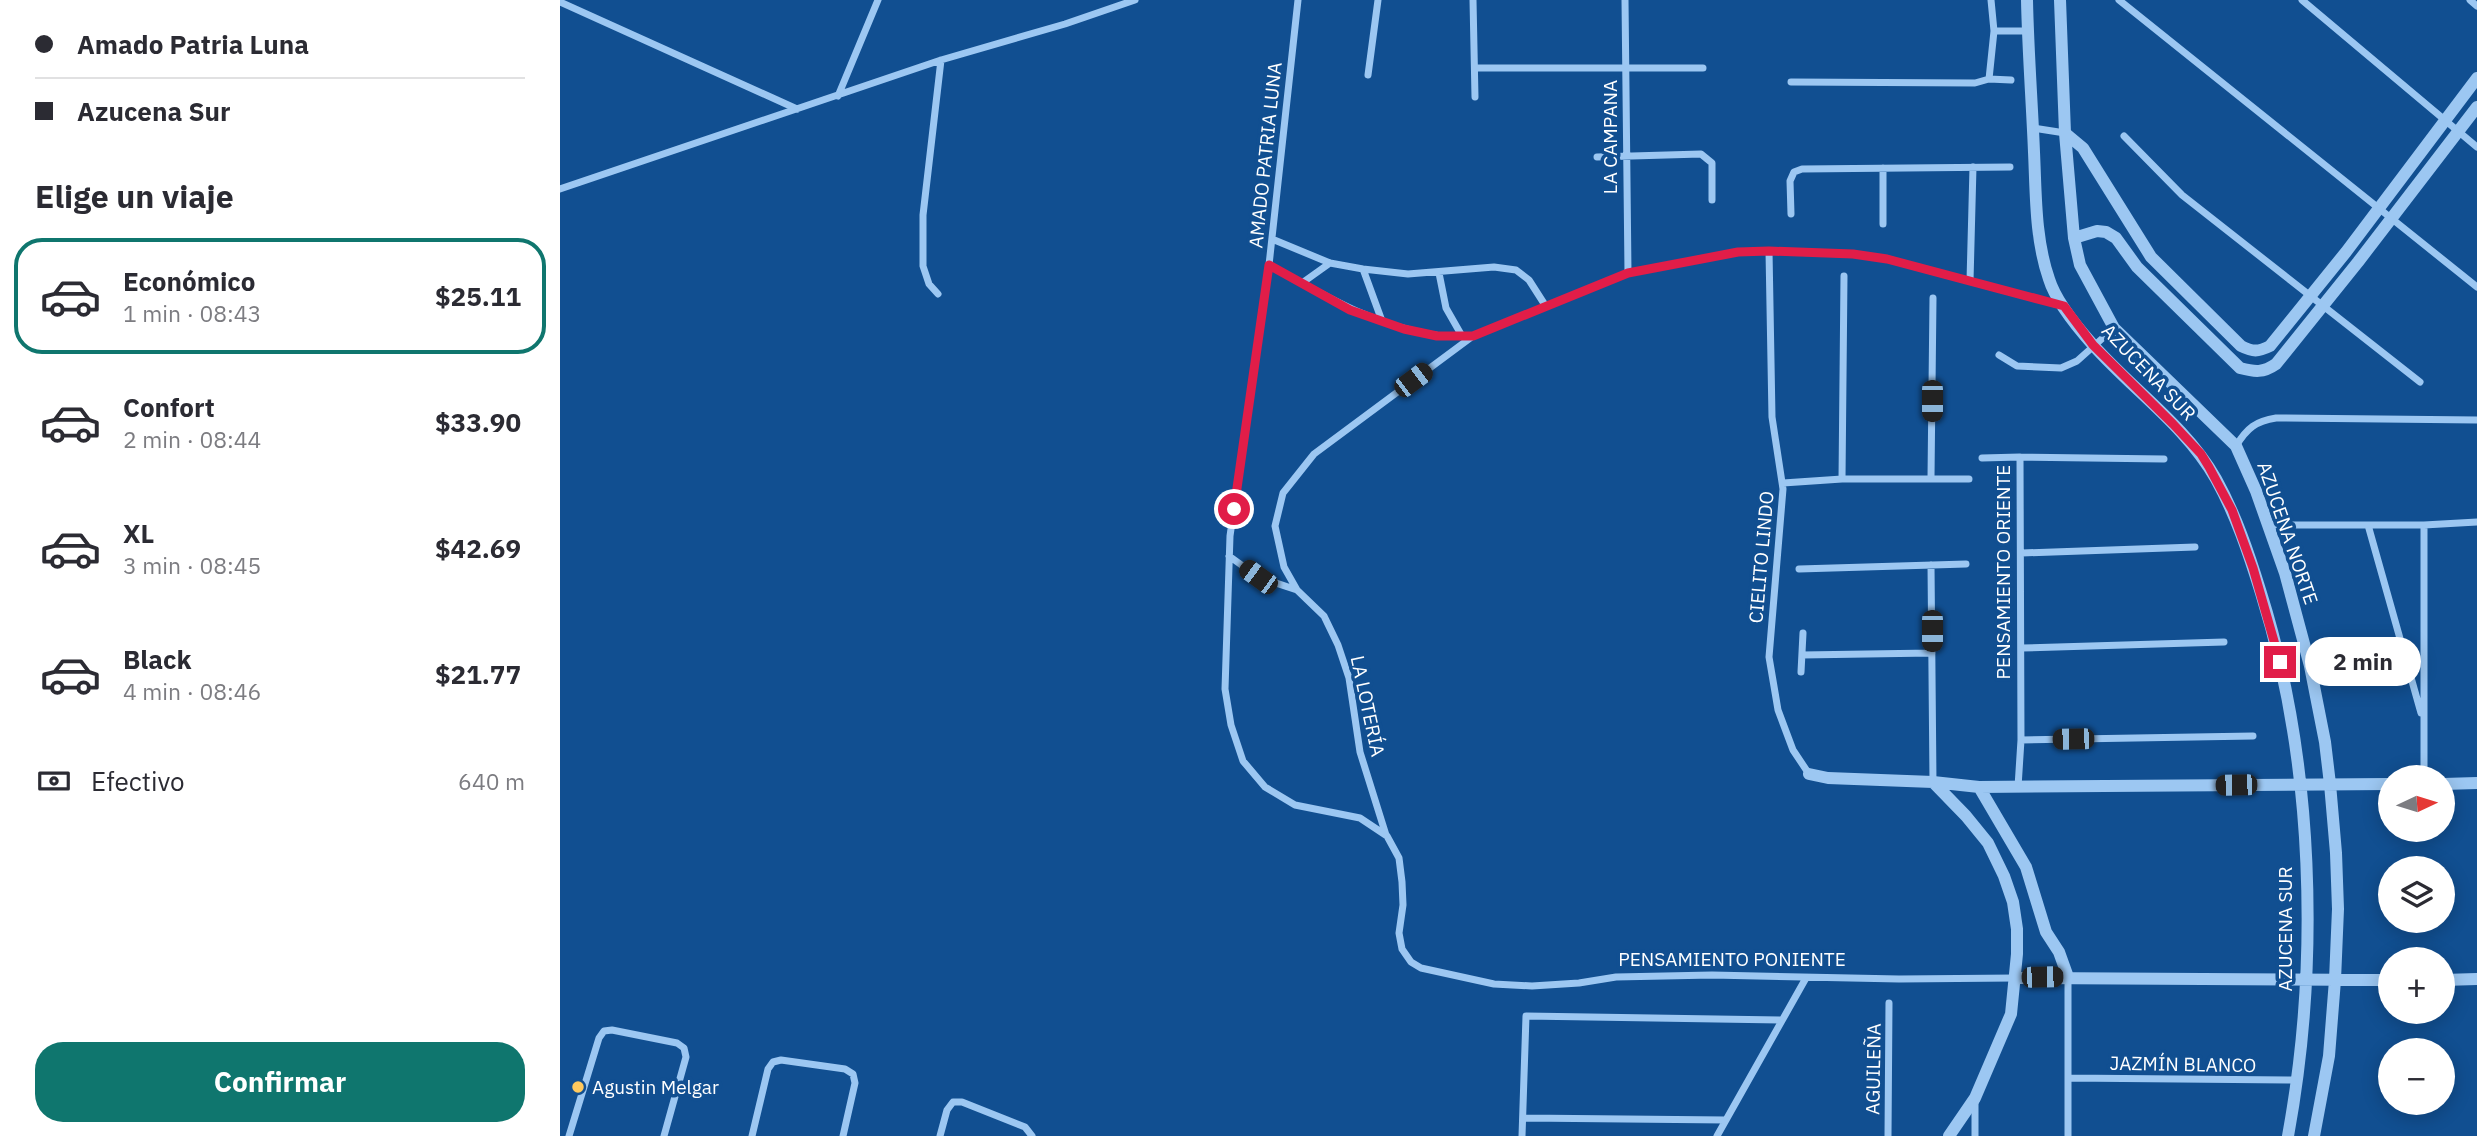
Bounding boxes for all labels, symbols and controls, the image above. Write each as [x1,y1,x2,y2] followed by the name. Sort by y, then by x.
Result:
[77,27,309,61] text: Amado Patria Luna
[1243,61,1287,249] street label: AMADO PATRIA LUNA
[1598,80,1622,194] street label: LA CAMPANA
[77,94,231,128] text: Azucena Sur
[35,175,234,217] text: Elige un viaje
[123,264,255,298] text: Económico
[39,265,102,328] icon: car
[435,279,521,313] text: $25.11
[123,298,261,328] text: 1 min · 08:43
[2097,319,2201,425] street label: AZUCENA SUR
[1390,359,1437,401] car
[1922,380,1943,422] car
[123,390,215,424] text: Confort
[39,391,102,454] icon: car
[435,405,521,439] text: $33.90
[123,424,261,454] text: 2 min · 08:44
[2252,458,2324,608] street label: AZUCENA NORTE
[1991,465,2015,679] street label: PENSAMIENTO ORIENTE
[1743,490,1779,624] street label: CIELITO LINDO
[1218,493,1250,525] route start
[123,516,154,550] text: XL
[39,517,102,580] icon: car
[435,531,521,565] text: $42.69
[123,550,261,580] text: 3 min · 08:45
[1235,556,1282,598] car
[1922,610,1943,652] car
[2304,638,2420,686] callout: 2 min
[123,642,191,676] text: Black
[39,643,102,706] icon: car
[2264,646,2296,678] route end
[2333,646,2393,676] text: 2 min
[1346,653,1390,759] street label: LA LOTERÍA
[435,657,521,691] text: $21.77
[123,676,261,706] text: 4 min · 08:46
[2052,728,2095,750] car
[35,762,73,800] icon: cash
[91,764,185,798] text: Efectivo
[2378,765,2455,842] north arrow
[2378,765,2455,1115] map controls
[458,766,525,796] text: 640 m
[2215,774,2258,796] car
[2378,856,2455,933] button: layers
[2273,866,2297,992] street label: AZUCENA SUR
[1618,947,1846,971] street label: PENSAMIENTO PONIENTE
[2378,947,2455,1024] button: +
[2021,966,2064,988] car
[1860,1023,1886,1115] street label: AGUILEÑA
[2378,1038,2455,1115] button: −
[35,1042,525,1122] button: Confirmar
[2109,1051,2257,1077] street label: JAZMÍN BLANCO
[592,1075,719,1099] place label: Agustin Melgar
[570,1079,586,1095] marker: Agustin Melgar

